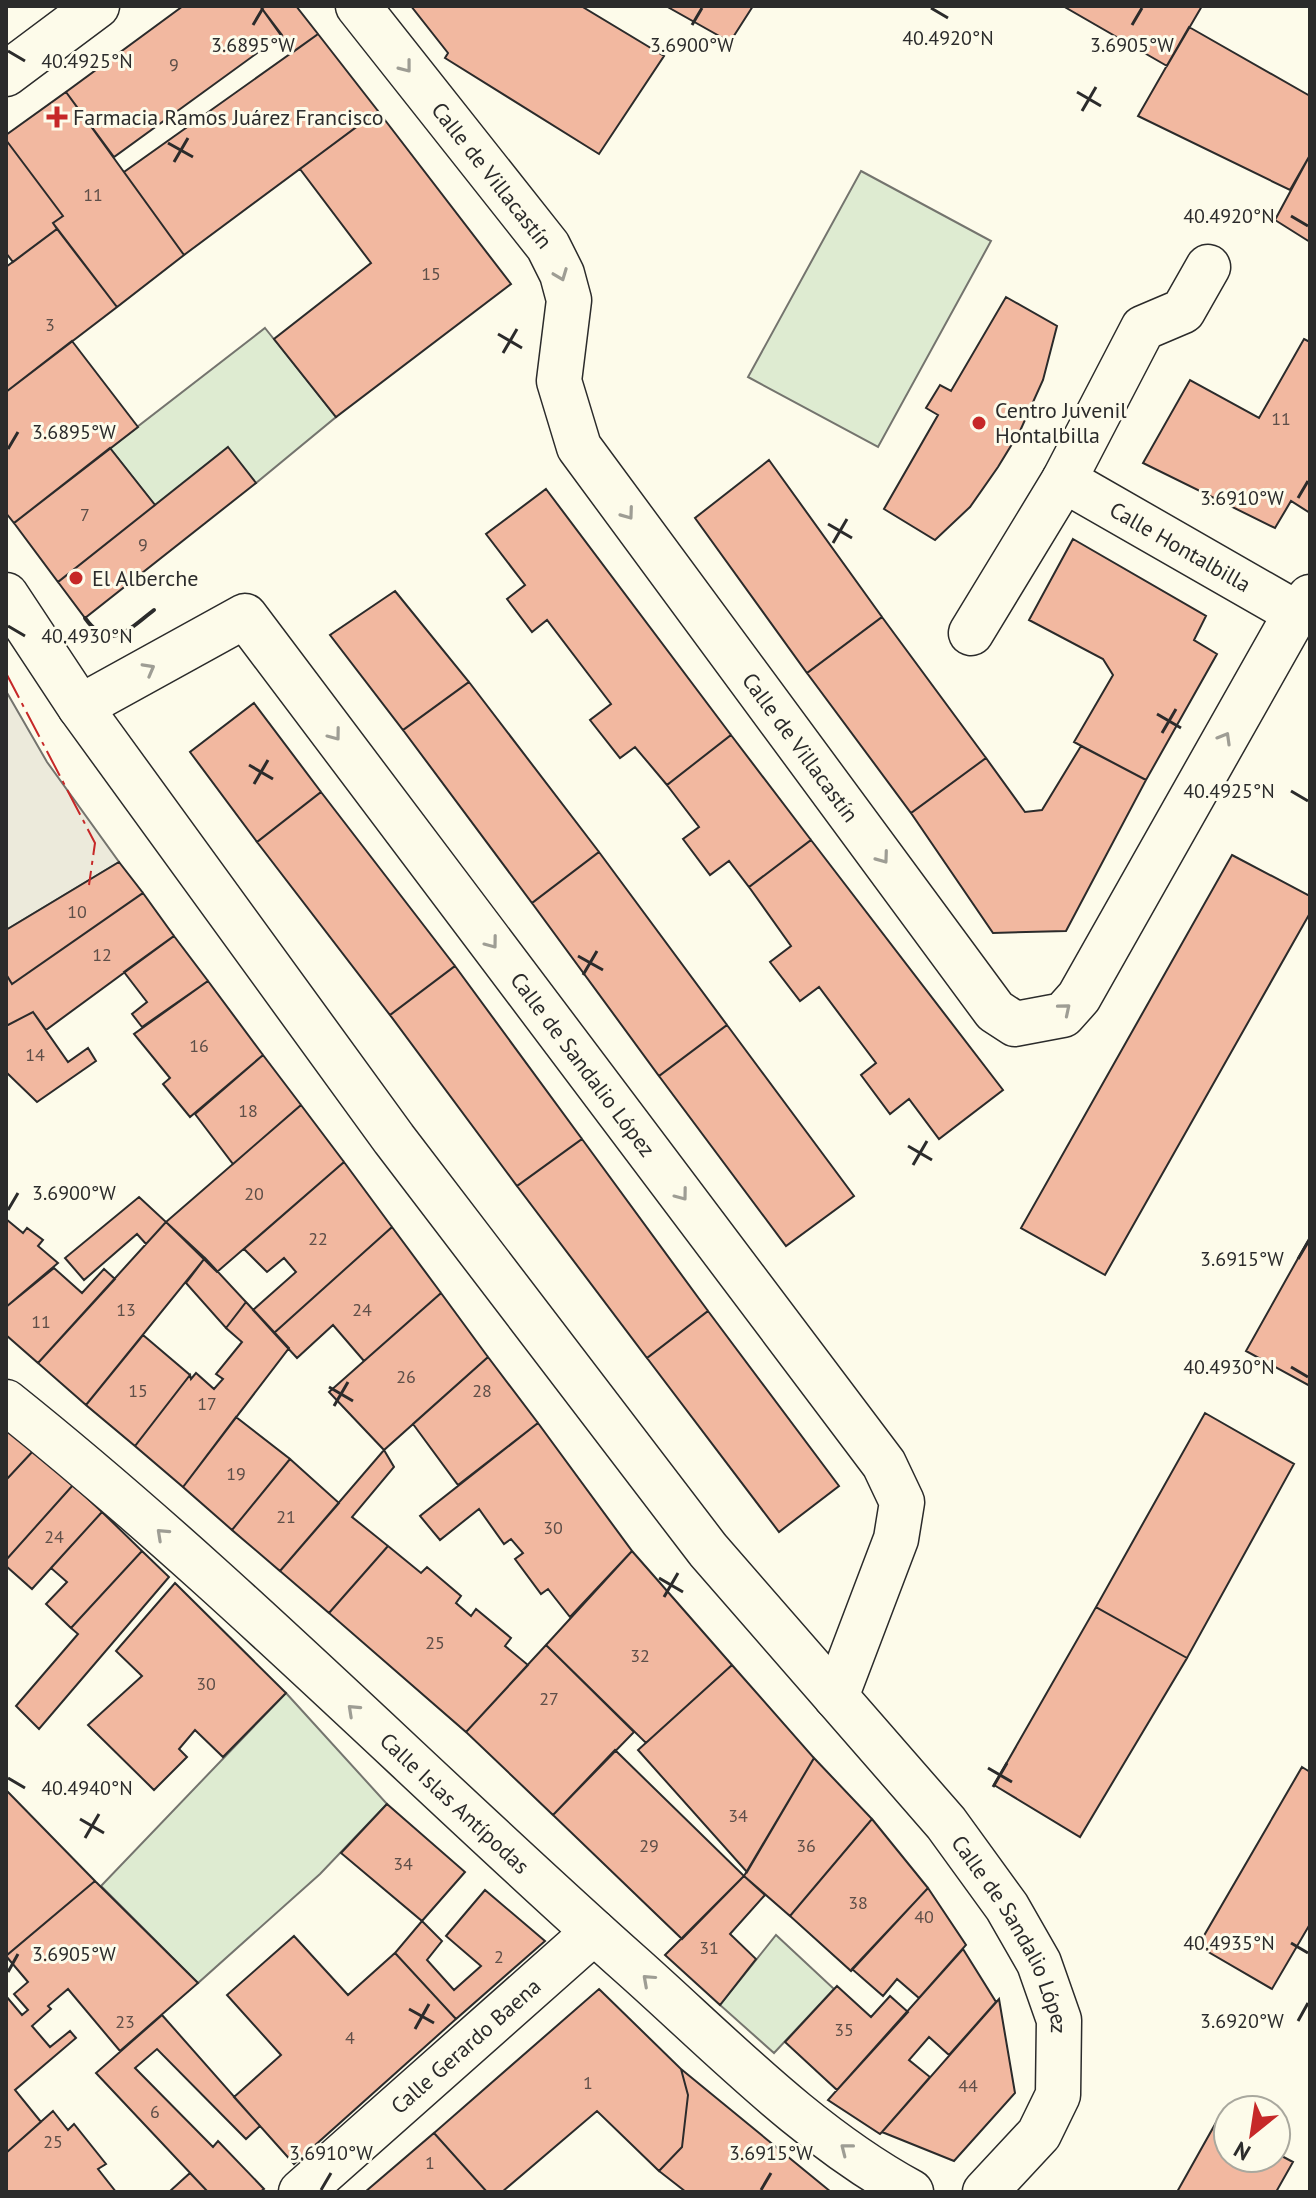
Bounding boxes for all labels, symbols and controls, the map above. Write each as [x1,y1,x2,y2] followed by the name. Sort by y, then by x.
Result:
[902,25,994,51] text: 40.4920°N
[211,32,295,58] text: 3.6895°W
[650,32,734,58] text: 3.6900°W
[1090,32,1174,58] text: 3.6905°W
[41,48,133,74] text: 40.4925°N
[169,53,179,76] house number: 9
[397,58,411,73] one-way arrow
[426,96,559,254] street label: Calle de Villacastín
[73,103,383,131] place label: Farmacia Ramos Juárez Francisco
[48,108,66,126] marker: Farmacia Ramos Juárez Francisco
[83,183,103,206] house number: 11
[1183,203,1275,229] text: 40.4920°N
[421,262,441,285] house number: 15
[551,267,568,281] one-way arrow
[45,313,55,336] house number: 3
[995,396,1127,449] place label: Centro Juvenil Hontalbilla
[1271,407,1291,430] house number: 11
[970,414,988,432] marker: Centro Juvenil Hontalbilla
[32,419,116,445] text: 3.6895°W
[1200,485,1284,511] text: 3.6910°W
[1105,495,1256,598] street label: Calle Hontalbilla
[80,503,90,526] house number: 7
[619,505,633,520] one-way arrow
[138,533,148,556] house number: 9
[92,564,198,592] place label: El Alberche
[67,569,85,587] marker: El Alberche
[41,623,133,649] text: 40.4930°N
[140,664,155,679] one-way arrow
[736,667,865,828] street label: Calle de Villacastín
[325,727,340,741] one-way arrow
[1215,732,1231,747] one-way arrow
[1183,778,1275,804] text: 40.4925°N
[873,850,887,864] one-way arrow
[67,900,87,923] house number: 10
[482,934,496,949] one-way arrow
[92,943,112,966] house number: 12
[504,967,662,1162] street label: Calle de Sandalio López
[1056,1005,1071,1019] one-way arrow
[189,1034,209,1057] house number: 16
[25,1043,45,1066] house number: 14
[238,1099,258,1122] house number: 18
[32,1180,116,1206] text: 3.6900°W
[244,1182,264,1205] house number: 20
[672,1187,686,1201] one-way arrow
[308,1227,328,1250] house number: 22
[1200,1246,1284,1272] text: 3.6915°W
[116,1298,136,1321] house number: 13
[352,1298,372,1321] house number: 24
[31,1310,51,1333] house number: 11
[1183,1354,1275,1380] text: 40.4930°N
[396,1365,416,1388] house number: 26
[128,1379,148,1402] house number: 15
[472,1379,492,1402] house number: 28
[197,1392,217,1415] house number: 17
[226,1462,246,1485] house number: 19
[276,1505,296,1528] house number: 21
[543,1516,563,1539] house number: 30
[44,1525,64,1548] house number: 24
[157,1529,172,1543] one-way arrow
[425,1631,445,1654] house number: 25
[630,1644,650,1667] house number: 32
[196,1672,216,1695] house number: 30
[539,1687,559,1710] house number: 27
[348,1706,363,1720] one-way arrow
[374,1726,535,1880] street label: Calle Islas Antípodas
[41,1775,133,1801] text: 40.4940°N
[728,1804,748,1827] house number: 34
[945,1830,1073,2034] street label: Calle de Sandalio López
[639,1834,659,1857] house number: 29
[796,1834,816,1857] house number: 36
[393,1852,413,1875] house number: 34
[848,1891,868,1914] house number: 38
[914,1905,934,1928] house number: 40
[1183,1930,1275,1956] text: 40.4935°N
[699,1936,719,1959] house number: 31
[32,1941,116,1967] text: 3.6905°W
[494,1945,504,1968] house number: 2
[385,1972,546,2120] street label: Calle Gerardo Baena
[643,1976,658,1990] one-way arrow
[1200,2008,1284,2034] text: 3.6920°W
[115,2010,135,2033] house number: 23
[834,2018,854,2041] house number: 35
[345,2026,355,2049] house number: 4
[583,2071,593,2094] house number: 1
[958,2074,978,2097] house number: 44
[1212,2094,1292,2174] north arrow
[150,2100,160,2123] house number: 6
[43,2130,63,2153] house number: 25
[1229,2136,1255,2167] text: N
[289,2140,373,2166] text: 3.6910°W
[729,2140,813,2166] text: 3.6915°W
[840,2145,855,2159] one-way arrow
[425,2151,435,2174] house number: 1

